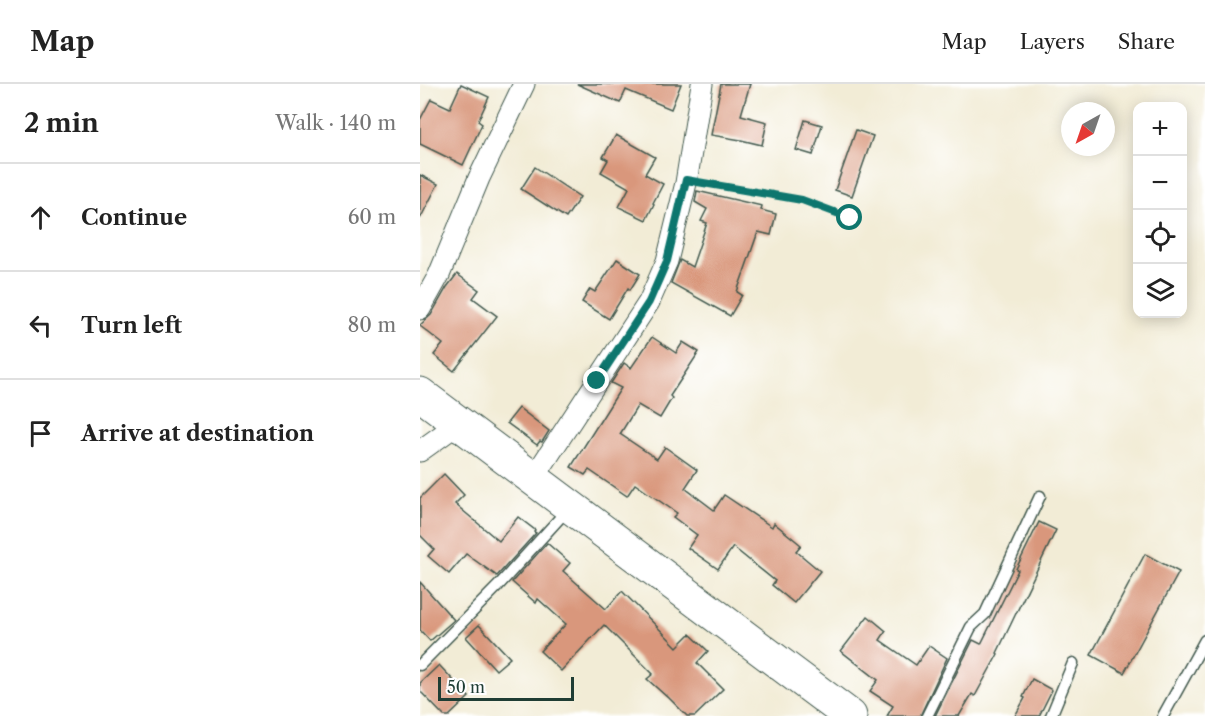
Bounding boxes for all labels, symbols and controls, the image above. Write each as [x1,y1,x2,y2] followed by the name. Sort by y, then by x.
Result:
[30,24,94,58] text: Map
[942,29,987,54] text: Map
[1020,29,1085,54] text: Layers
[1118,29,1175,54] text: Share
[1061,102,1115,156] north arrow
[1133,102,1187,318] map controls
[1133,102,1187,156] button: +
[24,107,99,139] text: 2 min
[275,111,396,135] text: Walk · 140 m
[1133,156,1187,210] button: −
[24,201,57,234] icon: ahead
[81,204,187,231] text: Continue
[836,204,862,230] route start
[348,205,396,229] text: 60 m
[1133,210,1187,264] button: locate
[1133,264,1187,318] button: layers
[24,309,57,342] icon: left
[81,312,182,339] text: Turn left
[348,313,396,337] text: 80 m
[583,367,609,393] route end
[24,417,57,450] icon: arrive
[81,420,314,447] text: Arrive at destination
[438,674,574,702] scale bar
[447,677,485,697] text: 50 m

